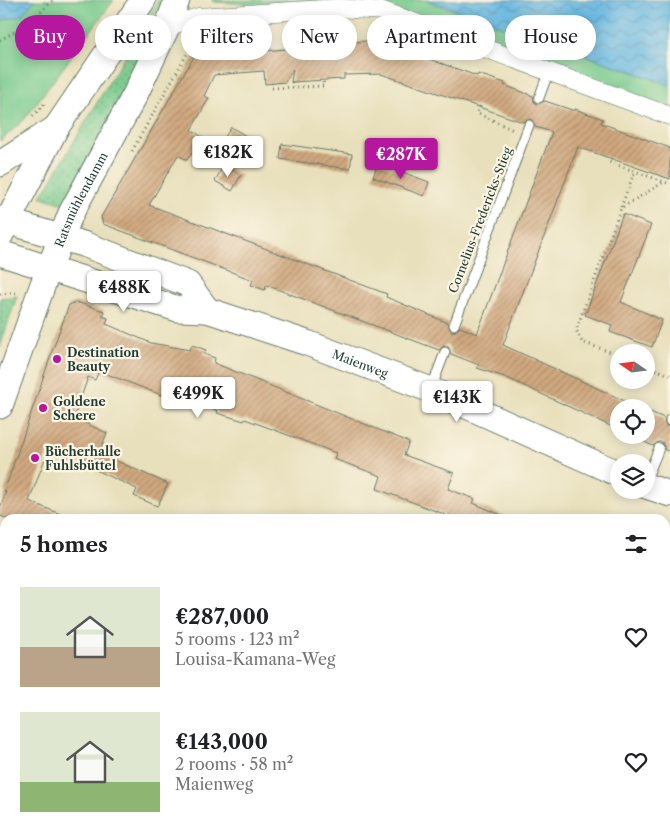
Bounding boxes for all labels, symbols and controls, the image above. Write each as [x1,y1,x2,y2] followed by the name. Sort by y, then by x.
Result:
[15,15,85,60] chip: Buy
[95,15,171,60] chip: Rent
[181,15,272,60] chip: Filters
[282,15,357,60] chip: New
[367,15,495,60] chip: Apartment
[505,15,596,60] chip: House
[193,136,263,178] pin: €182K
[366,138,436,180] pin: €287K
[203,142,253,162] text: €182K
[376,144,426,164] text: €287K
[445,144,515,295] street label: Cornelius-Fredericks-Stieg
[51,149,110,249] street label: Ratsmühlendamm
[89,270,159,313] pin: €488K
[98,277,150,297] text: €488K
[610,344,655,389] north arrow
[610,344,655,499] map controls
[67,345,140,374] place label: Destination Beauty
[330,346,391,381] street label: Maienweg
[51,353,63,365] marker: Destination Beauty
[163,376,233,419] pin: €499K
[422,380,492,423] pin: €143K
[172,383,224,403] text: €499K
[433,387,481,407] text: €143K
[53,394,106,423] place label: Goldene Schere
[610,399,655,444] button: locate
[37,402,49,414] marker: Goldene Schere
[45,444,121,473] place label: Bücherhalle Fuhlsbüttel
[29,452,41,464] marker: Bücherhalle Fuhlsbüttel
[610,454,655,499] button: layers
[622,530,650,558] icon: filters
[20,532,108,557] text: 5 homes
[175,604,269,629] text: €287,000
[60,607,120,667] icon: home
[622,623,650,651] icon: heart
[175,629,299,649] text: 5 rooms · 123 m²
[175,649,335,669] text: Louisa-Kamana-Weg
[175,729,268,754] text: €143,000
[60,732,120,792] icon: home
[622,748,650,776] icon: heart
[175,754,293,774] text: 2 rooms · 58 m²
[175,774,253,794] text: Maienweg

